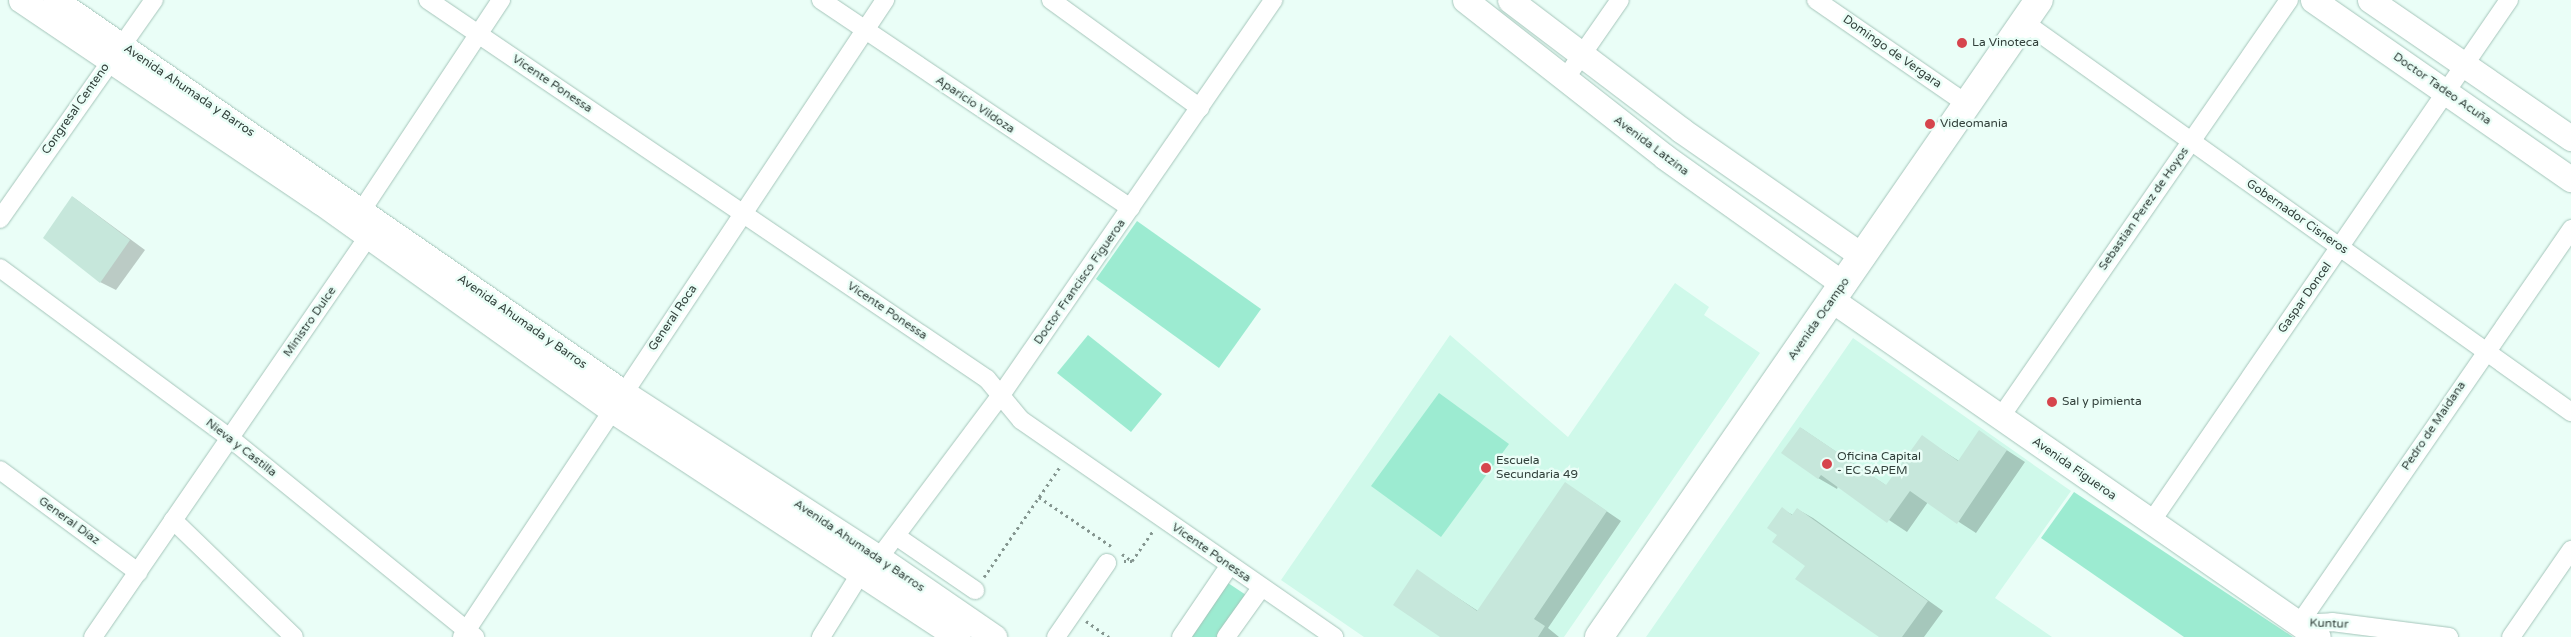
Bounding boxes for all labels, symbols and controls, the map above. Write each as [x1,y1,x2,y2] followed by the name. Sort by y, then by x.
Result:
[1840,12,1944,92] street label: Domingo de Vergara
[1972,36,2039,50] place label: La Vinoteca
[1956,37,1968,49] marker: La Vinoteca
[121,42,257,140] street label: Avenida Ahumada y Barros
[2390,50,2494,128] street label: Doctor Tadeo Acuña
[509,52,595,116] street label: Vicente Ponessa
[39,61,113,157] street label: Congresal Centeno
[933,73,1017,137] street label: Aparicio Vildoza
[1611,113,1691,179] street label: Avenida Latzina
[1940,117,2008,131] place label: Videomania
[1924,118,1936,130] marker: Videomania
[2096,145,2192,273] street label: Sebastian Perez de Hoyos
[2243,177,2351,257] street label: Gobernador Cisneros
[1031,217,1129,347] street label: Doctor Francisco Figueroa
[2275,260,2335,336] street label: Gaspar Doncel
[455,272,589,372] street label: Avenida Ahumada y Barros
[1785,275,1853,363] street label: Avenida Ocampo
[844,279,930,343] street label: Vicente Ponessa
[646,282,700,354] street label: General Roca
[281,284,339,360] street label: Ministro Dulce
[2399,379,2469,473] street label: Pedro de Maidana
[2062,395,2142,409] place label: Sal y pimienta
[2046,396,2058,408] marker: Sal y pimienta
[203,416,279,480] street label: Nieva y Castilla
[2029,435,2119,503] street label: Avenida Figueroa
[1837,450,1921,478] place label: Oficina Capital - EC SAPEM
[1496,454,1578,482] place label: Escuela Secundaria 49
[1821,458,1833,470] marker: Oficina Capital - EC SAPEM
[1480,462,1492,474] marker: Escuela Secundaria 49
[36,494,102,548] street label: General Díaz
[791,497,927,595] street label: Avenida Ahumada y Barros
[1169,520,1253,586] street label: Vicente Ponessa
[2309,616,2349,632] street label: Kuntur

